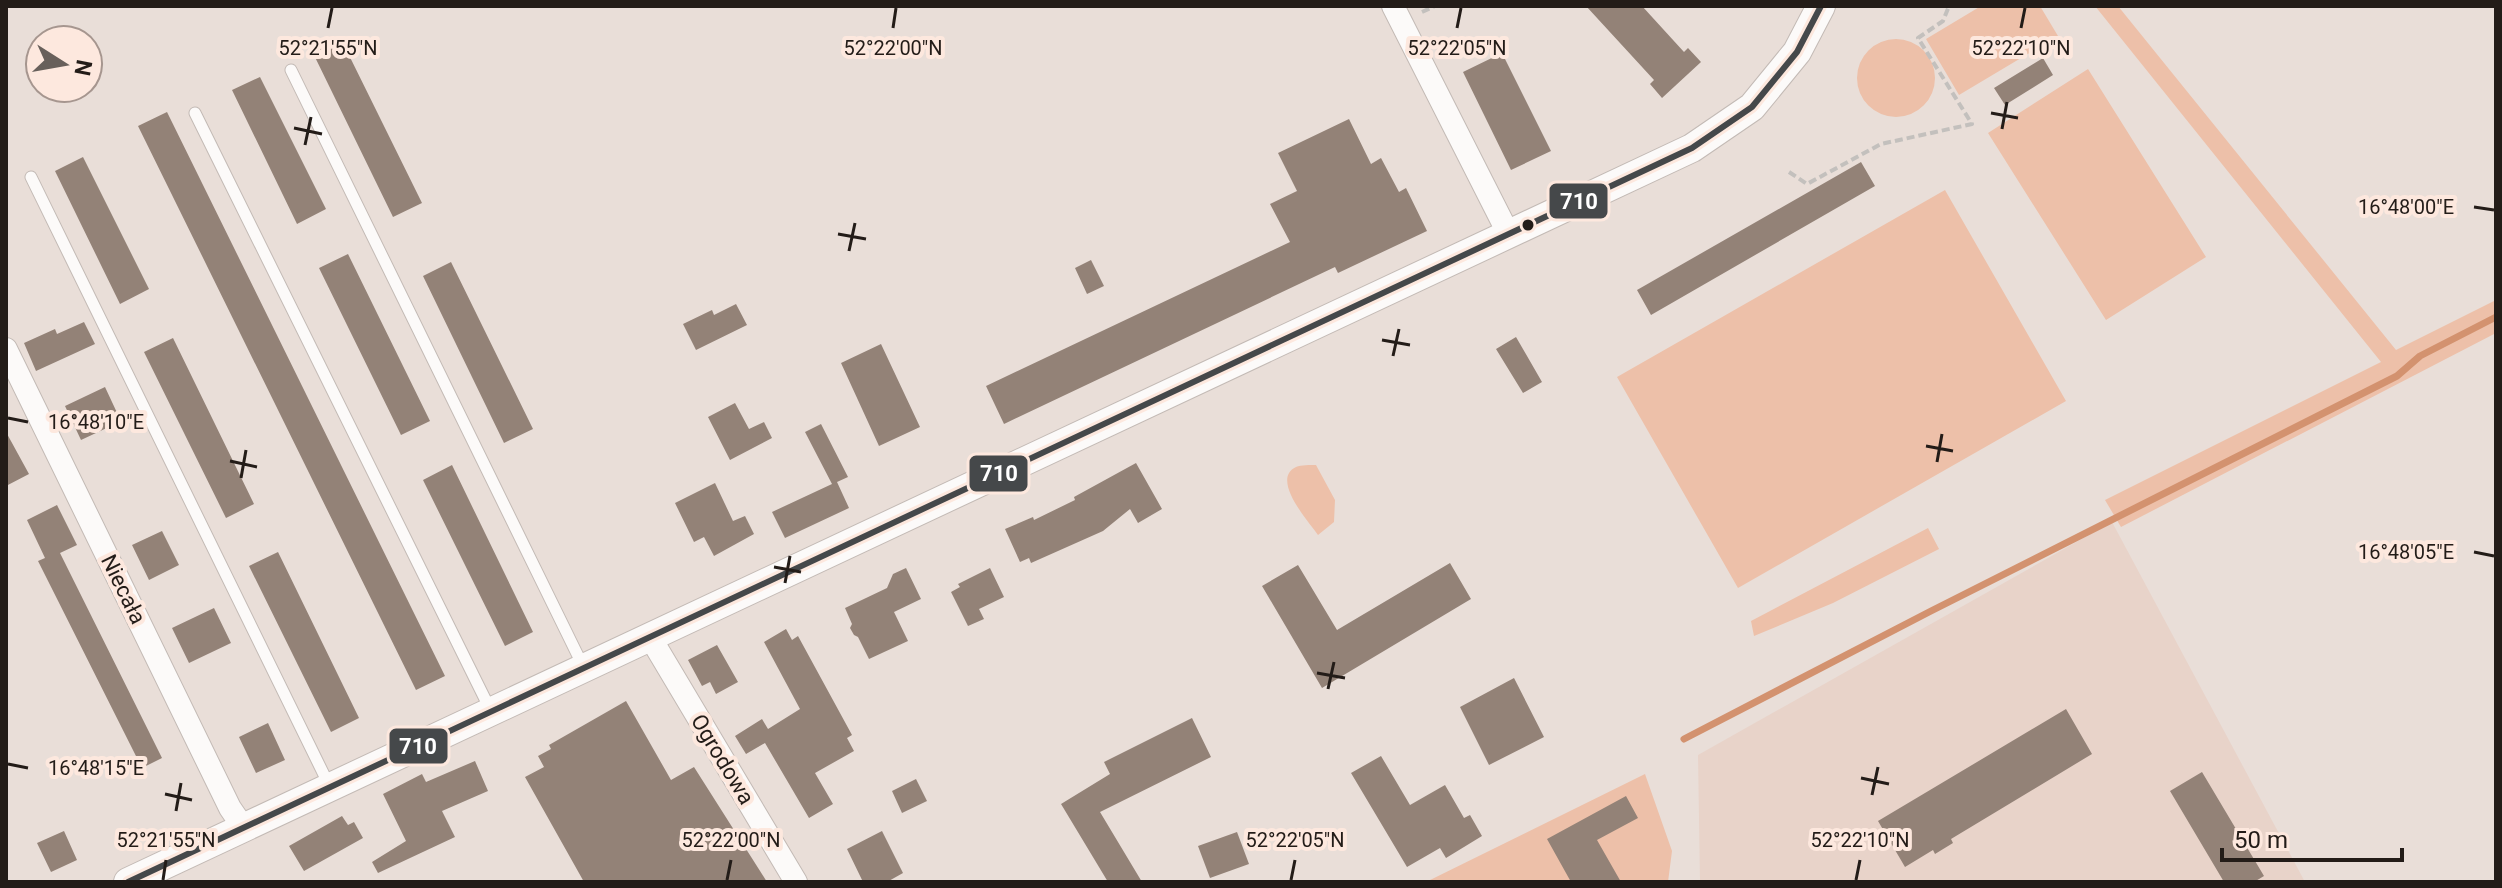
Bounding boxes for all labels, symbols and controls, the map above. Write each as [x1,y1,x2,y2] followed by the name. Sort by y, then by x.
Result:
[24,24,104,104] north arrow
[278,36,378,60] text: 52°21'55"N
[843,36,943,60] text: 52°22'00"N
[1407,36,1507,60] text: 52°22'05"N
[1971,36,2071,60] text: 52°22'10"N
[69,58,97,78] text: N
[1548,182,1609,220] line badge: 710
[1560,189,1598,214] text: 710
[2358,195,2454,219] text: 16°48'00"E
[1520,217,1536,233] unlabelled marker
[48,410,144,434] text: 16°48'10"E
[968,454,1029,493] line badge: 710
[980,461,1018,486] text: 710
[2358,540,2454,564] text: 16°48'05"E
[96,550,151,628] street label: Niecała
[686,710,759,809] street label: Ogrodowa
[388,727,449,765] line badge: 710
[399,734,437,759] text: 710
[48,756,144,780] text: 16°48'15"E
[2222,812,2402,862] scale bar
[2234,826,2288,854] text: 50 m
[116,828,216,852] text: 52°21'55"N
[681,828,781,852] text: 52°22'00"N
[1245,828,1345,852] text: 52°22'05"N
[1810,828,1910,852] text: 52°22'10"N

